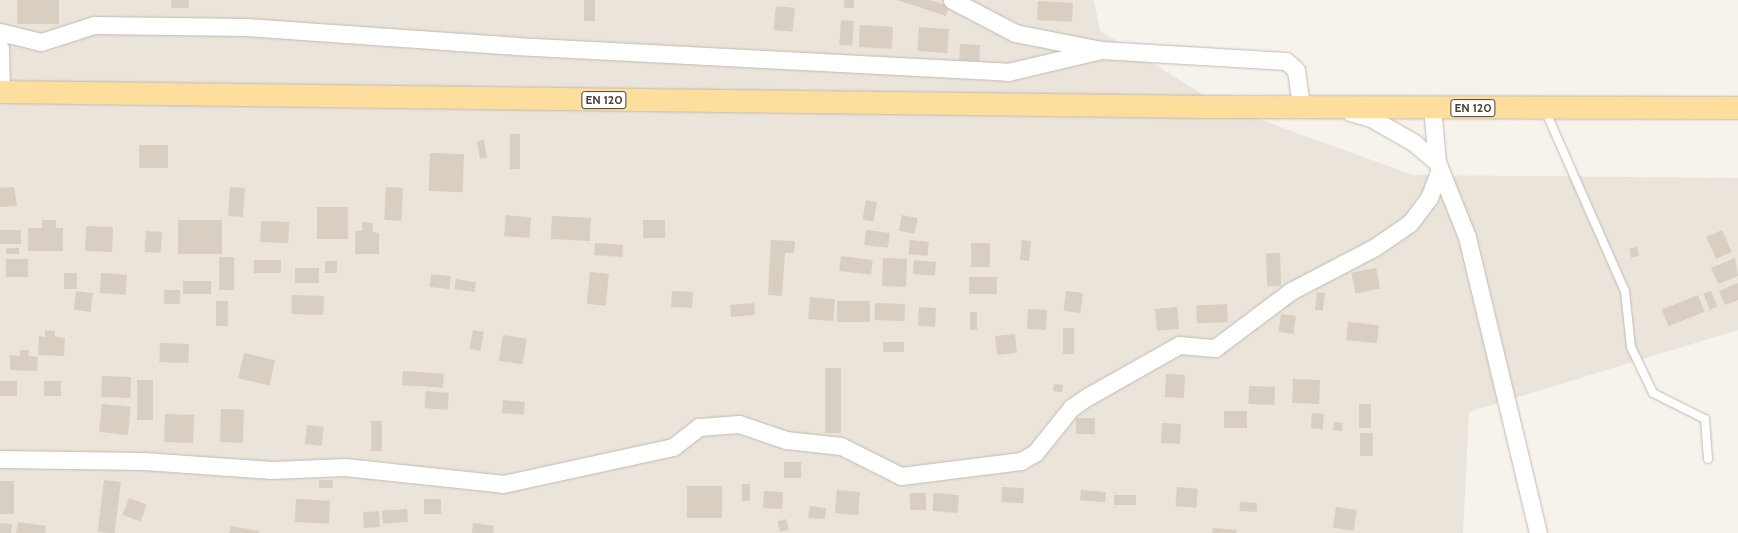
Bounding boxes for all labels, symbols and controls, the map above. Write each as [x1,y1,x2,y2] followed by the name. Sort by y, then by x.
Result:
[581,90,627,110] road number: EN 120
[1450,98,1496,118] road number: EN 120

